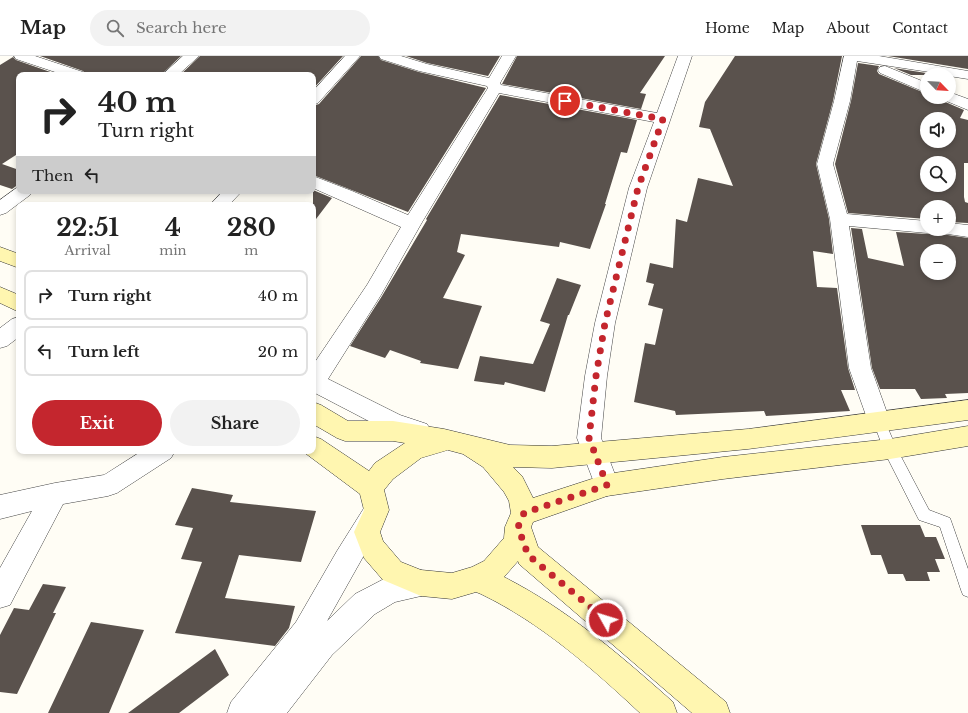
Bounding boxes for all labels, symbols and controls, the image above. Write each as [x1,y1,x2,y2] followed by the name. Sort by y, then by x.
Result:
[90,10,370,46] search box
[20,16,66,39] text: Map
[104,17,126,39] icon: search
[136,18,227,37] text: Search here
[705,19,750,37] text: Home
[772,19,804,37] text: Map
[826,19,870,37] text: About
[892,19,948,37] text: Contact
[920,68,956,104] north arrow
[920,68,956,280] map controls
[548,84,582,118] pin
[98,85,176,120] text: 40 m
[32,88,84,140] icon: right
[554,90,576,112] icon: arrive
[920,112,956,148] button: sound
[98,120,194,142] text: Turn right
[920,156,956,192] button: search
[81,164,103,186] icon: left
[32,166,73,185] text: Then
[920,200,956,236] button: +
[56,213,119,242] text: 22:51
[165,213,181,242] text: 4
[227,213,276,242] text: 280
[65,242,111,259] text: Arrival
[159,242,187,259] text: min
[244,242,258,259] text: m
[920,244,956,280] button: −
[34,284,56,306] icon: right
[68,286,151,305] text: Turn right
[258,286,298,305] text: 40 m
[34,340,56,362] icon: left
[68,342,139,361] text: Turn left
[258,342,298,361] text: 20 m
[32,400,162,446] button: Exit
[170,400,300,446] button: Share
[585,599,627,641] position arrow

